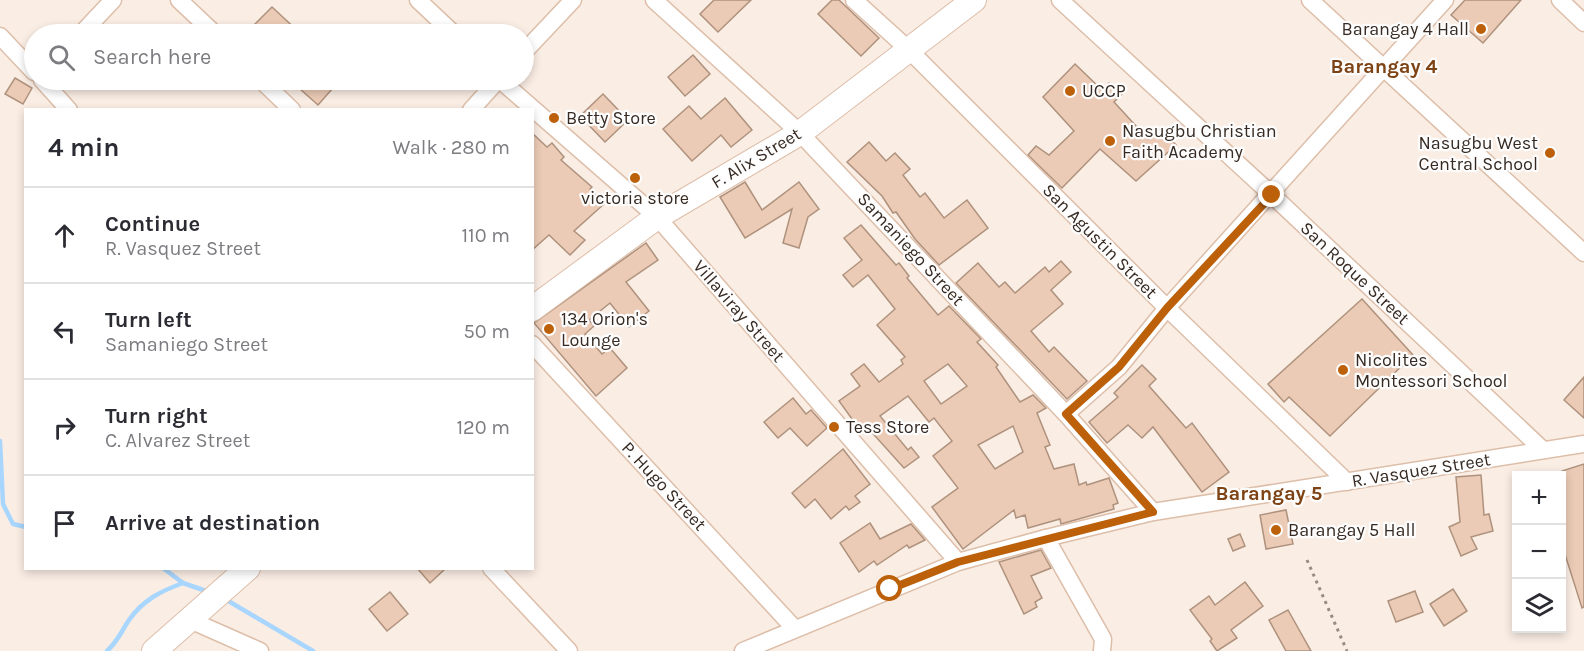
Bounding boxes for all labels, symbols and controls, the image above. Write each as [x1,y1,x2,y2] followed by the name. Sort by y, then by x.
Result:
[1342,18,1469,40] place label: Barangay 4 Hall
[1474,22,1488,36] marker: Barangay 4 Hall
[24,24,534,90] search box
[45,41,78,74] icon: search
[93,44,211,70] text: Search here
[1330,55,1438,78] district label: Barangay 4
[1082,80,1126,102] place label: UCCP
[1063,84,1077,98] marker: UCCP
[566,107,656,129] place label: Betty Store
[547,111,561,125] marker: Betty Store
[1122,120,1277,163] place label: Nasugbu Christian Faith Academy
[707,123,805,193] street label: F. Alix Street
[48,132,119,163] text: 4 min
[1418,132,1538,175] place label: Nasugbu West Central School
[1103,134,1117,148] marker: Nasugbu Christian Faith Academy
[393,136,510,159] text: Walk · 280 m
[1543,146,1557,160] marker: Nasugbu West Central School
[628,171,642,185] marker: victoria store
[1038,179,1162,303] street label: San Agustin Street
[1258,181,1284,207] route end
[581,187,689,209] place label: victoria store
[853,188,969,310] street label: Samaniego Street
[105,211,200,237] text: Continue
[1296,217,1414,329] street label: San Roque Street
[48,219,81,252] icon: ahead
[461,224,510,247] text: 110 m
[105,237,261,260] text: R. Vasquez Street
[689,255,790,367] street label: Villaviray Street
[105,307,192,333] text: Turn left
[561,308,648,351] place label: 134 Orion's Lounge
[48,315,81,348] icon: left
[463,320,510,343] text: 50 m
[542,322,556,336] marker: 134 Orion's Lounge
[105,333,268,356] text: Samaniego Street
[1355,349,1508,392] place label: Nicolites Montessori School
[1336,363,1350,377] marker: Nicolites Montessori School
[105,403,208,429] text: Turn right
[48,411,81,444] icon: right
[456,416,510,439] text: 120 m
[846,416,929,438] place label: Tess Store
[827,420,841,434] marker: Tess Store
[105,429,250,452] text: C. Alvarez Street
[617,437,711,535] street label: P. Hugo Street
[1350,448,1492,492] street label: R. Vasquez Street
[1512,471,1566,633] map controls
[1512,471,1566,525] button: +
[1216,482,1322,505] district label: Barangay 5
[48,507,81,540] icon: arrive
[105,510,320,536] text: Arrive at destination
[1288,519,1416,541] place label: Barangay 5 Hall
[1269,523,1283,537] marker: Barangay 5 Hall
[1512,525,1566,579] button: −
[876,575,902,601] route start
[1512,579,1566,633] button: layers

